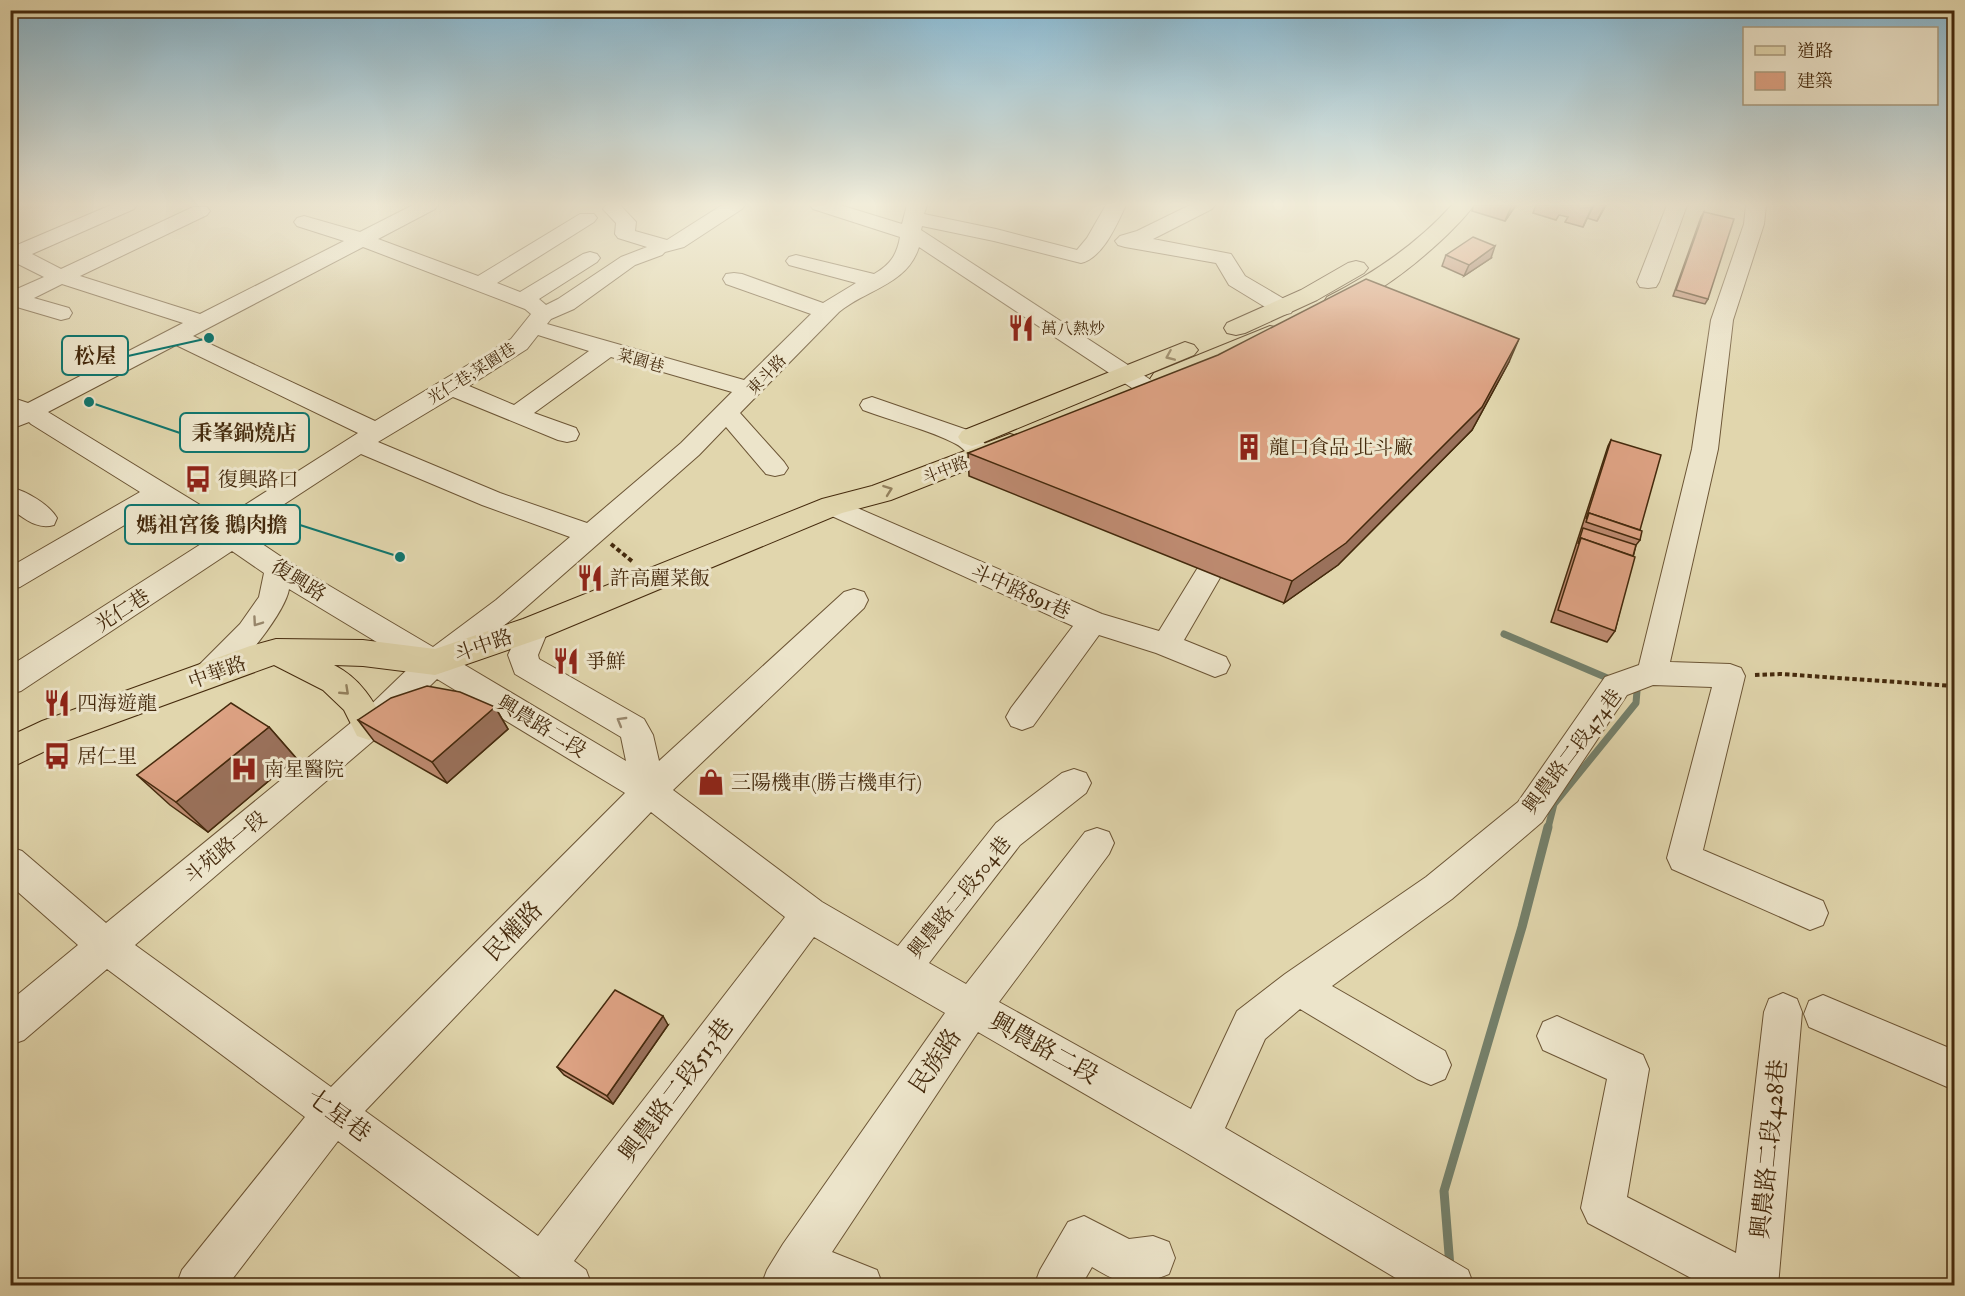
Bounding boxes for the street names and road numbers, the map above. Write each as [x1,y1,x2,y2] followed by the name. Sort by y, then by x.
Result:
[424,339,519,409] street label: 光仁巷;菜園巷
[615,345,667,377] street label: 菜園巷
[743,350,791,399] street label: 東斗路
[919,452,971,488] street label: 斗中路
[267,554,331,607] street label: 復興路
[967,558,1075,625] street label: 斗中路891巷
[90,584,154,637] street label: 光仁巷
[451,624,516,667] street label: 斗中路
[185,650,250,694] street label: 中華路
[1517,684,1627,819] street label: 興農路二段474巷
[492,690,591,763] street label: 興農路二段
[179,806,272,889] street label: 斗苑路一段
[903,831,1016,963] street label: 興農路二段504巷
[477,895,550,968] street label: 民權路
[984,1006,1104,1091] street label: 興農路二段
[612,1012,741,1168] street label: 興農路二段513巷
[902,1023,968,1100] street label: 民族路
[1745,1058,1794,1240] street label: 興農路二段428巷
[300,1082,377,1149] street label: 七星巷

